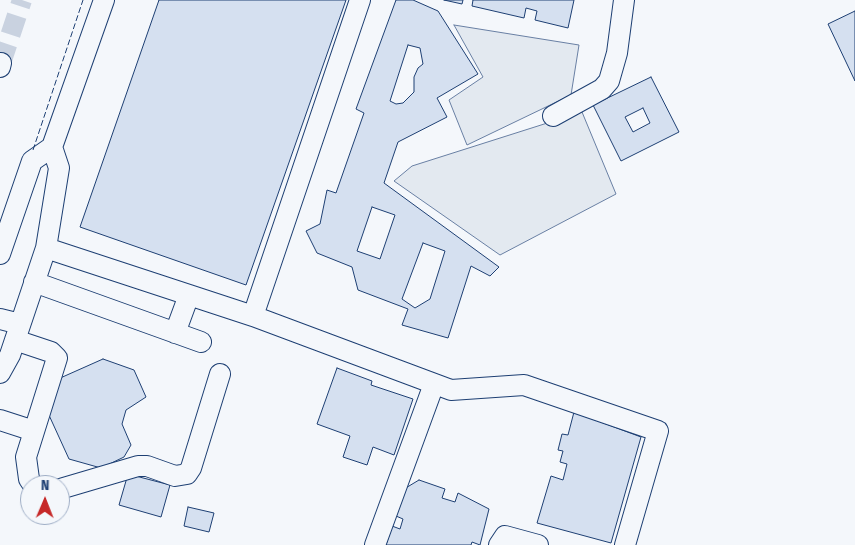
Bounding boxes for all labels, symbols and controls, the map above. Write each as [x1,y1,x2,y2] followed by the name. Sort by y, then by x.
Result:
[20,475,70,525] north arrow
[41,477,50,494] text: N

